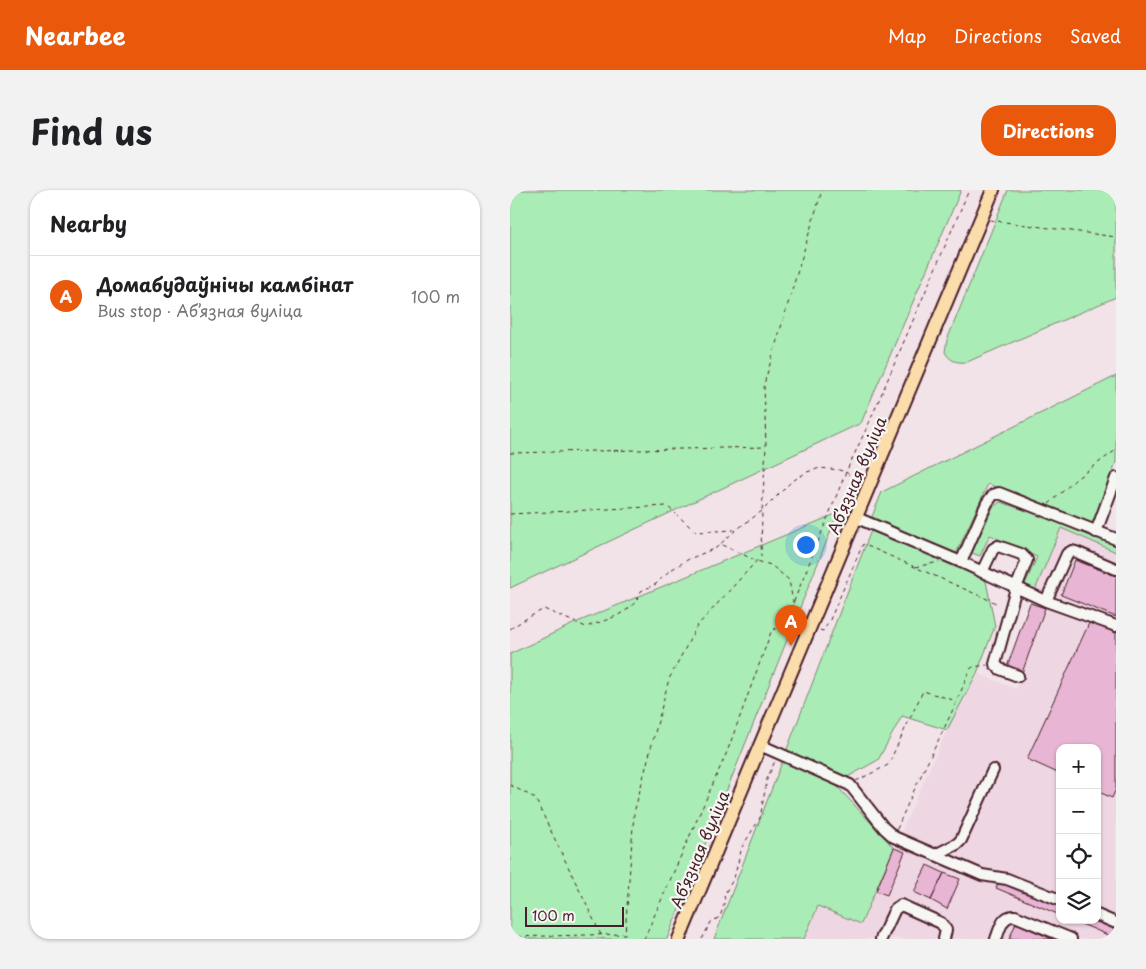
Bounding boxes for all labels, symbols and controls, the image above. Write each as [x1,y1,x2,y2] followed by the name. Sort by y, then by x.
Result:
[25,17,126,53] text: Nearbee
[888,22,926,49] text: Map
[954,22,1042,49] text: Directions
[1070,22,1121,49] text: Saved
[30,104,152,157] text: Find us
[981,105,1116,156] button: Directions
[50,207,127,239] text: Nearby
[97,270,353,298] text: Домабудаўнічы камбінат
[60,284,72,308] text: A
[411,284,460,308] text: 100 m
[97,298,303,322] text: Bus stop · Абʼязная вуліца
[820,412,892,538] street label: Абʼязная вуліца
[793,532,819,558] your location
[775,605,807,646] pin: A
[1056,744,1101,924] map controls
[1056,744,1101,789] button: +
[663,786,735,912] street label: Абʼязная вуліца
[1056,789,1101,834] button: −
[1056,834,1101,879] button: locate
[1056,879,1101,924] button: layers
[525,904,624,927] scale bar
[532,905,575,926] text: 100 m

